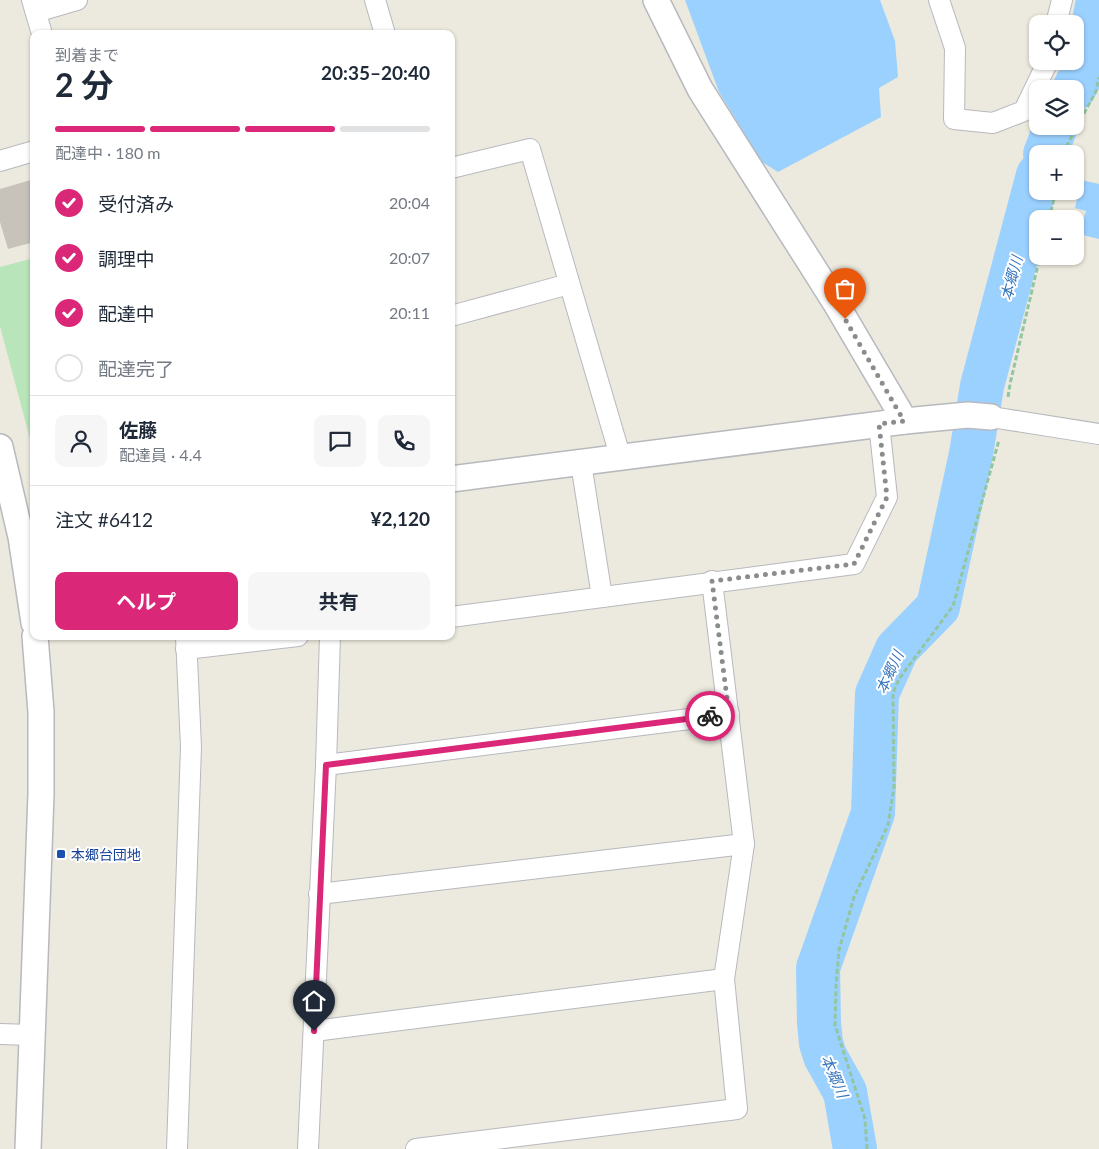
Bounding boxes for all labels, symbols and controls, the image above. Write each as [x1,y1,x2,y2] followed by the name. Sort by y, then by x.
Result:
[1029,15,1084,265] map controls
[1029,15,1084,70] button: locate
[55,45,119,64] text: 到着まで
[321,61,430,84] text: 20:35–20:40
[55,65,113,104] text: 2 分
[1029,80,1084,135] button: layers
[55,143,160,162] text: 配達中 · 180 m
[1029,145,1084,200] button: +
[55,189,83,217] icon: check
[98,192,174,215] text: 受付済み
[389,193,430,212] text: 20:04
[1029,210,1084,265] button: −
[55,244,83,272] icon: check
[98,247,155,270] text: 調理中
[389,248,430,267] text: 20:07
[996,252,1026,302] water label: 本郷川
[824,268,866,319] pin
[831,275,859,303] icon: bag
[55,299,83,327] icon: check
[98,302,155,325] text: 配達中
[389,303,430,322] text: 20:11
[98,357,174,380] text: 配達完了
[55,415,107,467] button: person
[314,415,366,467] button: chat
[378,415,430,467] button: phone
[119,418,157,441] text: 佐藤
[119,445,202,464] text: 配達員 · 4.4
[370,507,430,530] text: ¥2,120
[55,508,153,531] text: 注文 #6412
[55,572,238,630] button: ヘルプ
[248,572,430,630] button: 共有
[871,646,908,696] water label: 本郷川
[685,691,735,741] courier
[696,702,724,730] icon: bike
[71,846,141,863] place label: 本郷台団地
[55,848,67,860] marker: 本郷台団地
[293,980,335,1031] pin
[300,987,328,1015] icon: home
[818,1052,853,1102] water label: 本郷川

